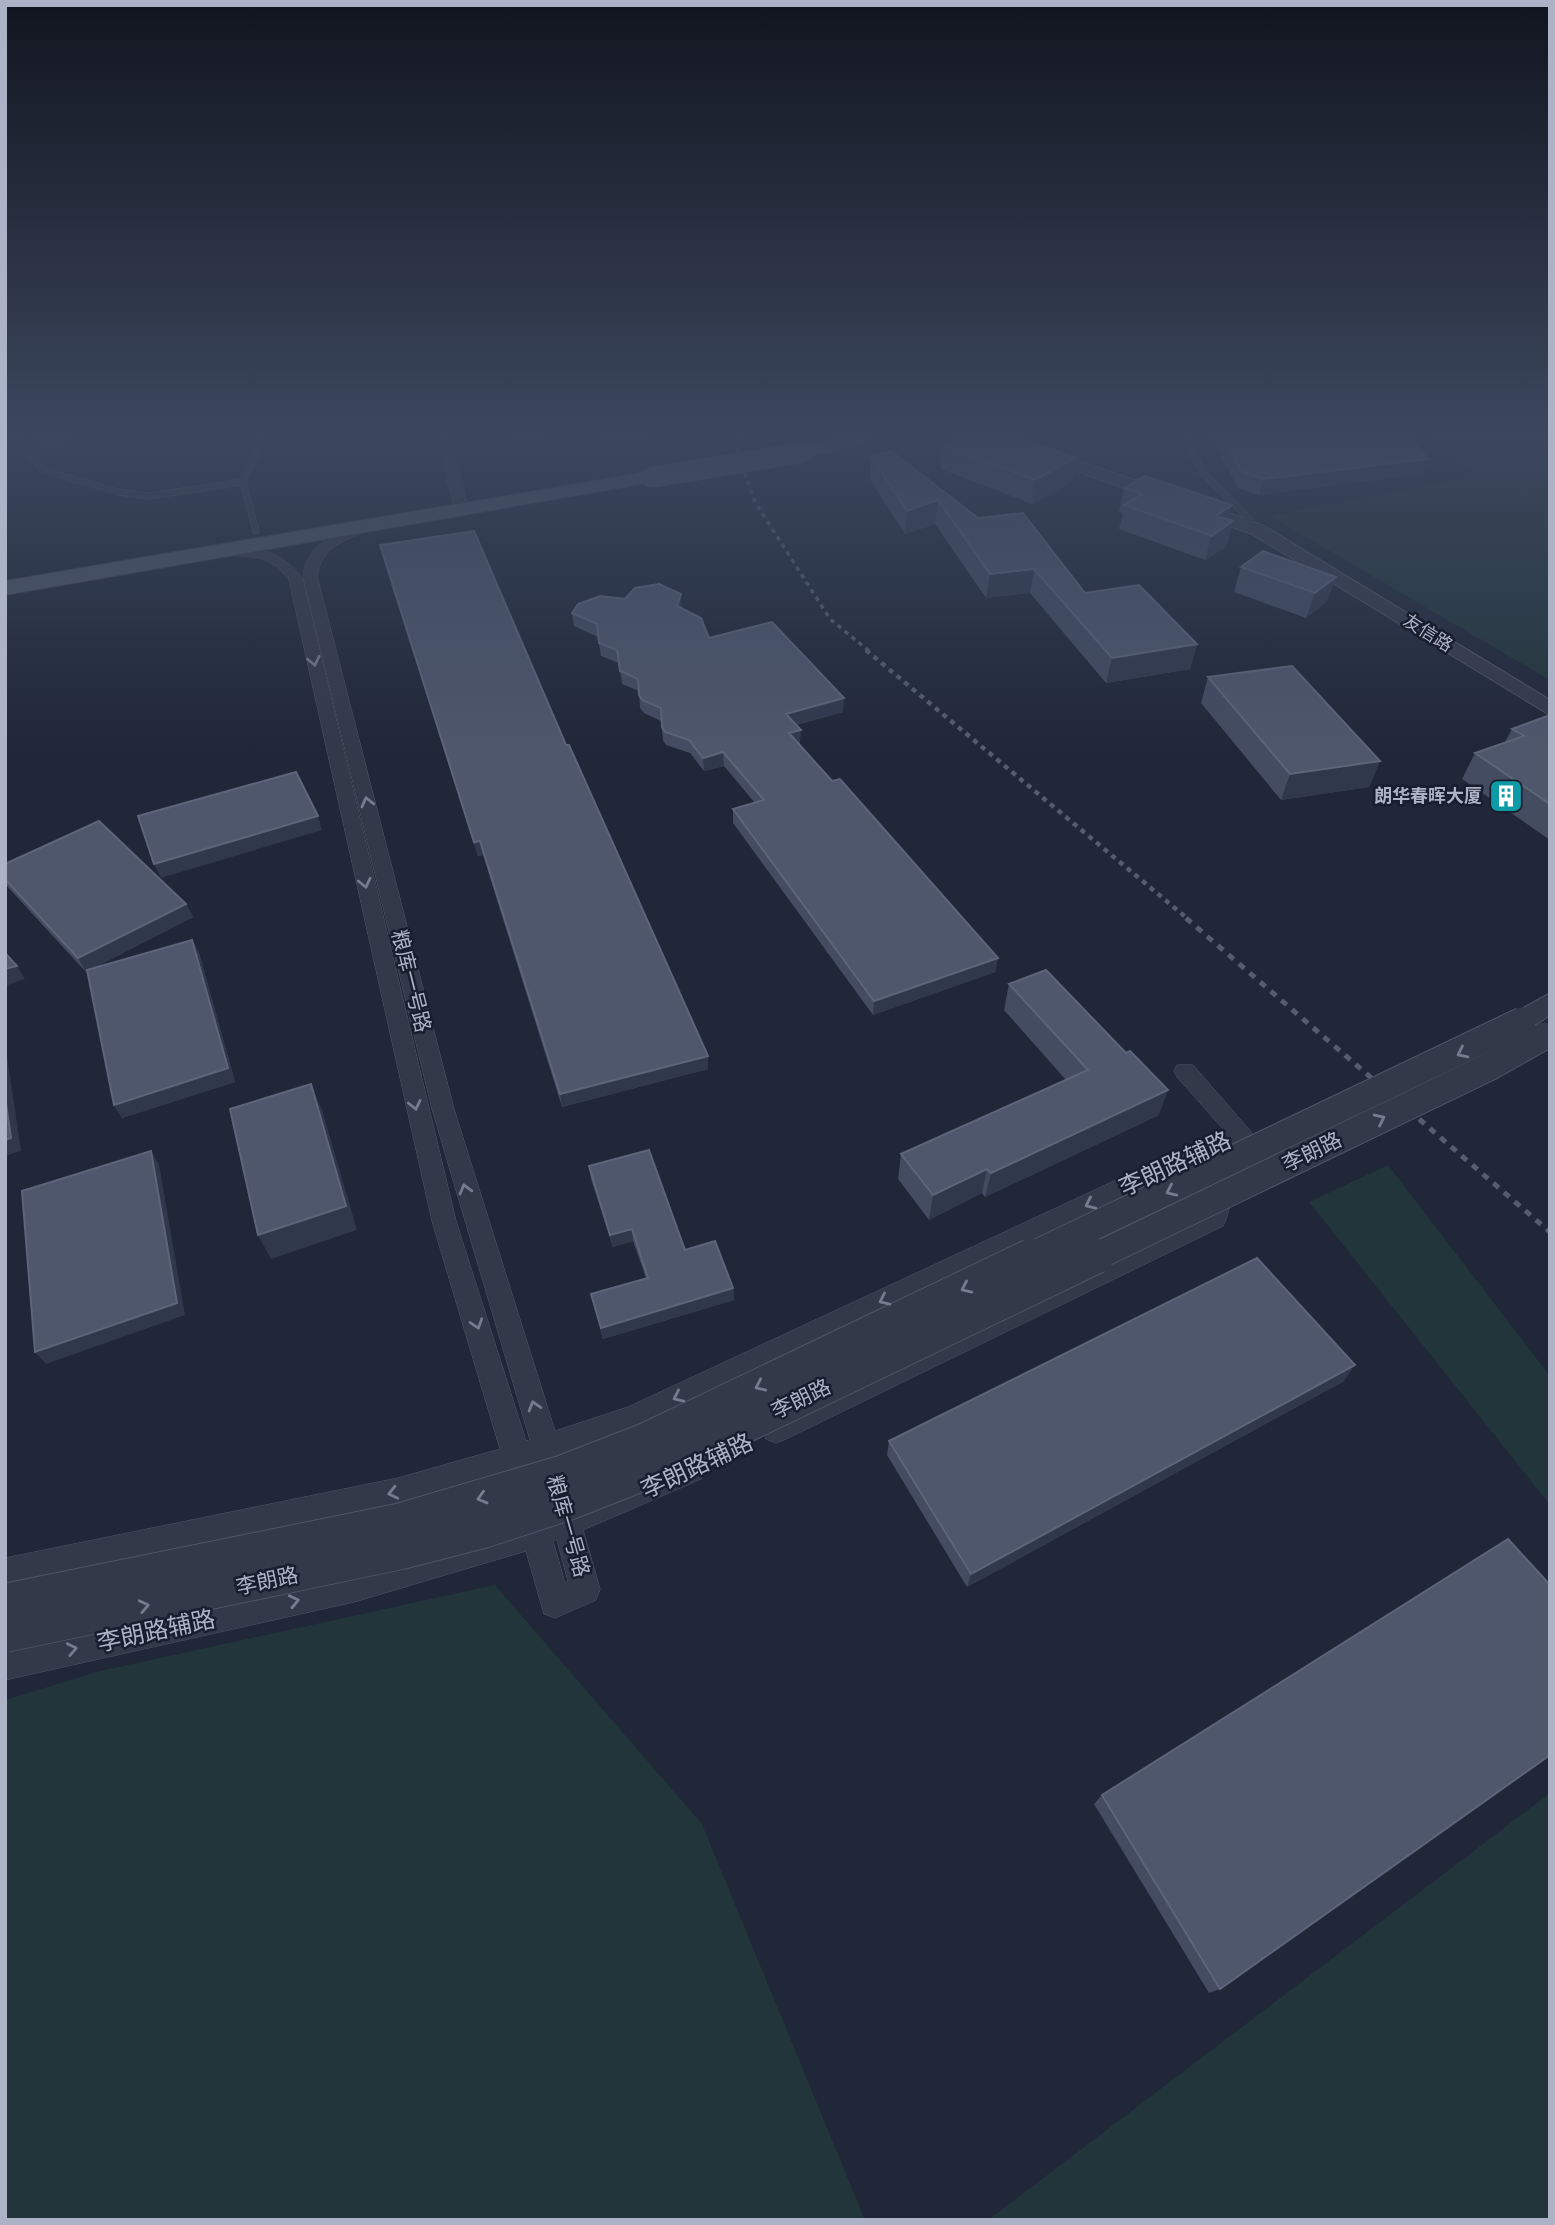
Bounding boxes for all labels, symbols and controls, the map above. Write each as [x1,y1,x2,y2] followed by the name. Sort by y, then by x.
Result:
[1399,609,1457,657] street label: 友信路
[306,655,320,667] one-way arrow
[1487,777,1525,815] building icon: 朗华春晖大厦
[1374,785,1482,807] place label: 朗华春晖大厦
[361,796,375,808] one-way arrow
[356,877,371,889] one-way arrow
[386,927,435,1035] street label: 粮库一号路
[1457,1044,1469,1058] one-way arrow
[407,1099,421,1111] one-way arrow
[1373,1113,1385,1127] one-way arrow
[1115,1126,1236,1203] street label: 李朗路辅路
[1278,1127,1346,1177] street label: 李朗路
[1166,1182,1179,1196] one-way arrow
[459,1183,473,1195] one-way arrow
[1085,1195,1097,1209] one-way arrow
[961,1280,973,1294] one-way arrow
[879,1292,891,1306] one-way arrow
[468,1318,483,1330] one-way arrow
[767,1374,835,1424] street label: 李朗路
[755,1378,767,1392] one-way arrow
[673,1389,685,1403] one-way arrow
[528,1400,542,1412] one-way arrow
[637,1428,758,1505] street label: 李朗路辅路
[541,1472,594,1580] street label: 粮库一号路
[387,1485,399,1499] one-way arrow
[476,1489,488,1504] one-way arrow
[234,1563,301,1600] street label: 李朗路
[288,1594,300,1609] one-way arrow
[138,1599,150,1614] one-way arrow
[94,1605,218,1658] street label: 李朗路辅路
[66,1643,78,1658] one-way arrow

